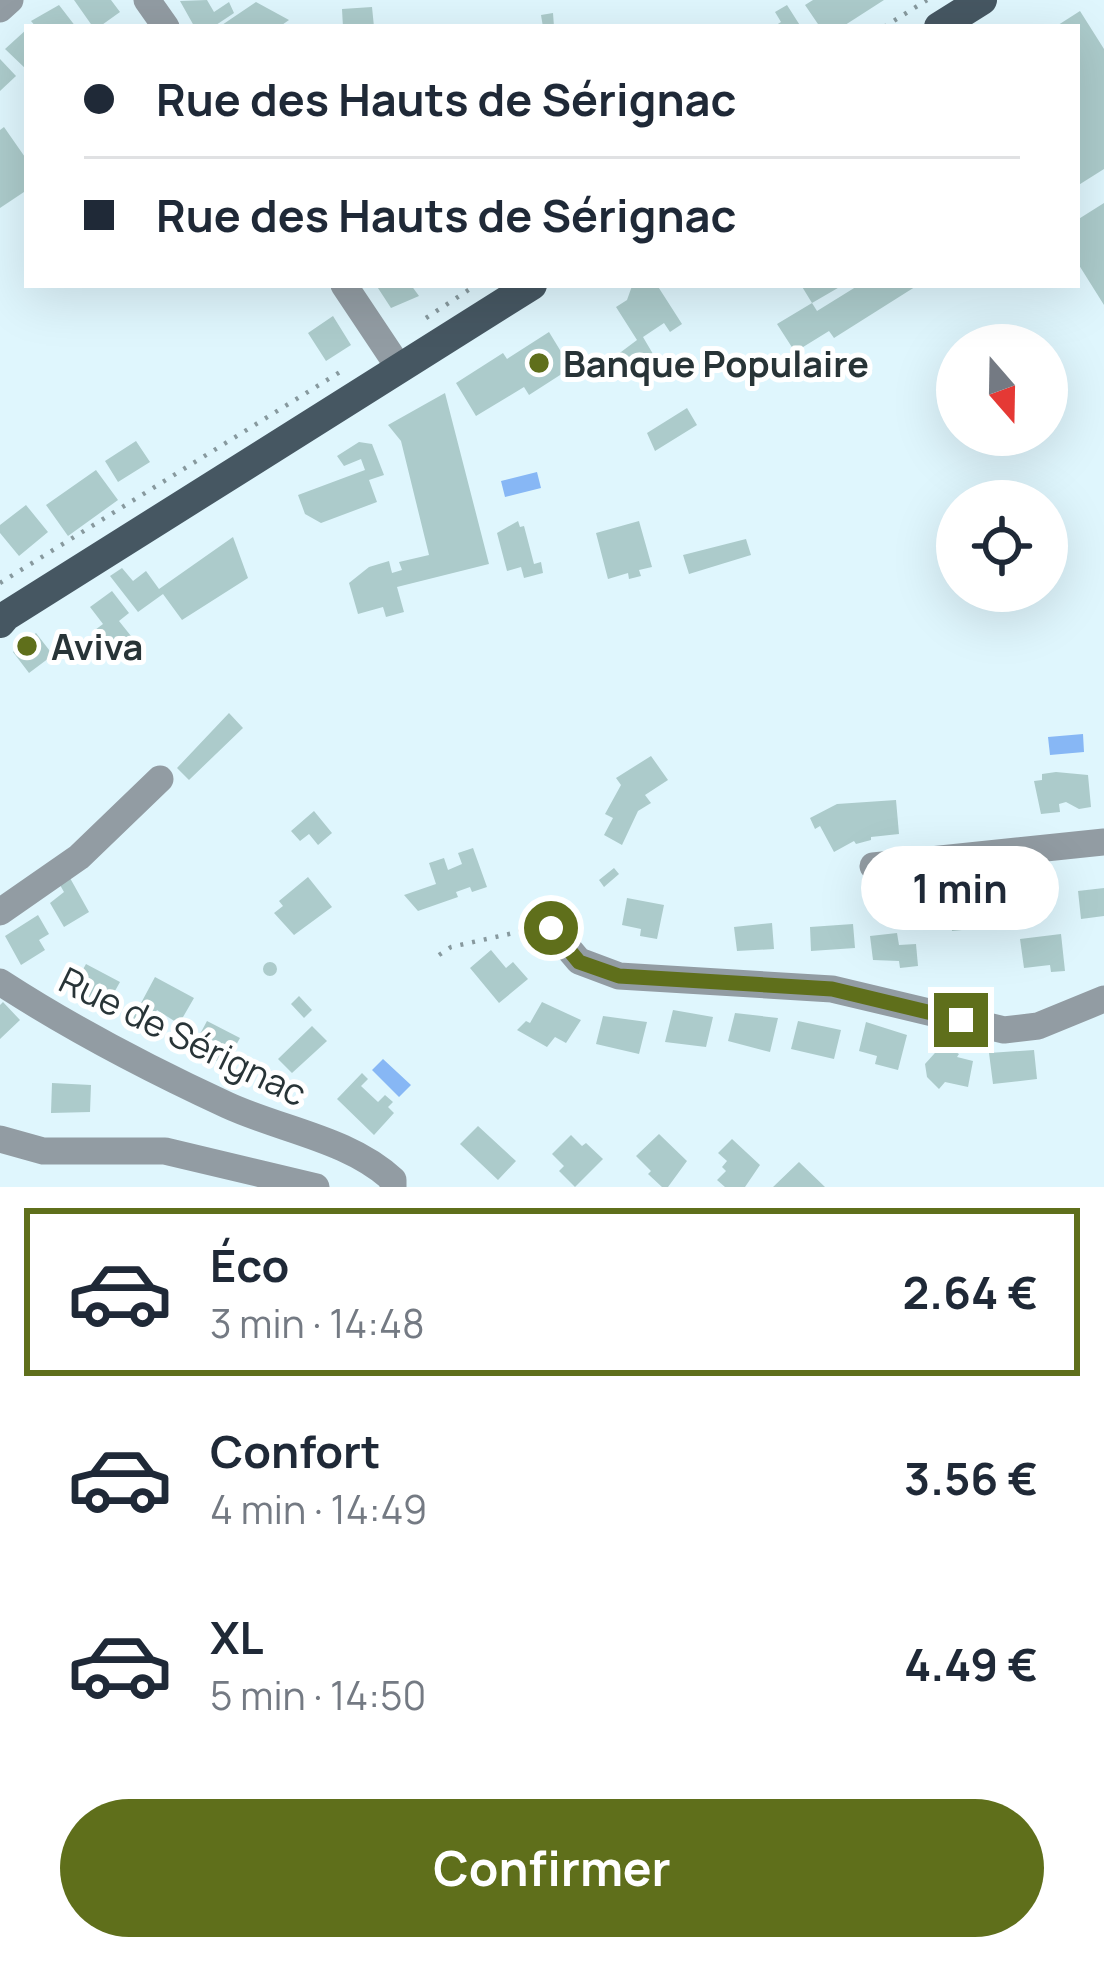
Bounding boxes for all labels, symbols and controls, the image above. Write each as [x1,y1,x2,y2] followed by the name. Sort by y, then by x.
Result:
[156,68,736,130] text: Rue des Hauts de Sérignac
[156,184,736,246] text: Rue des Hauts de Sérignac
[936,324,1068,456] north arrow
[936,324,1068,612] map controls
[563,339,869,388] place label: Banque Populaire
[526,350,552,376] marker: Banque Populaire
[936,480,1068,612] button: locate
[51,622,143,671] place label: Aviva
[14,633,40,659] marker: Aviva
[862,846,1060,930] callout: 1 min
[912,861,1008,915] text: 1 min
[524,901,578,955] route start
[51,955,315,1117] street label: Rue de Sérignac
[934,993,988,1047] route end
[210,1234,289,1296] text: Éco
[66,1238,174,1346] icon: car
[902,1261,1038,1323] text: 2.64 €
[210,1296,425,1350] text: 3 min · 14:48
[210,1420,381,1482] text: Confort
[66,1424,174,1532] icon: car
[904,1447,1038,1509] text: 3.56 €
[210,1482,427,1536] text: 4 min · 14:49
[210,1606,264,1668] text: XL
[66,1610,174,1718] icon: car
[904,1633,1038,1695] text: 4.49 €
[210,1668,426,1722] text: 5 min · 14:50
[60,1799,1044,1937] button: Confirmer

